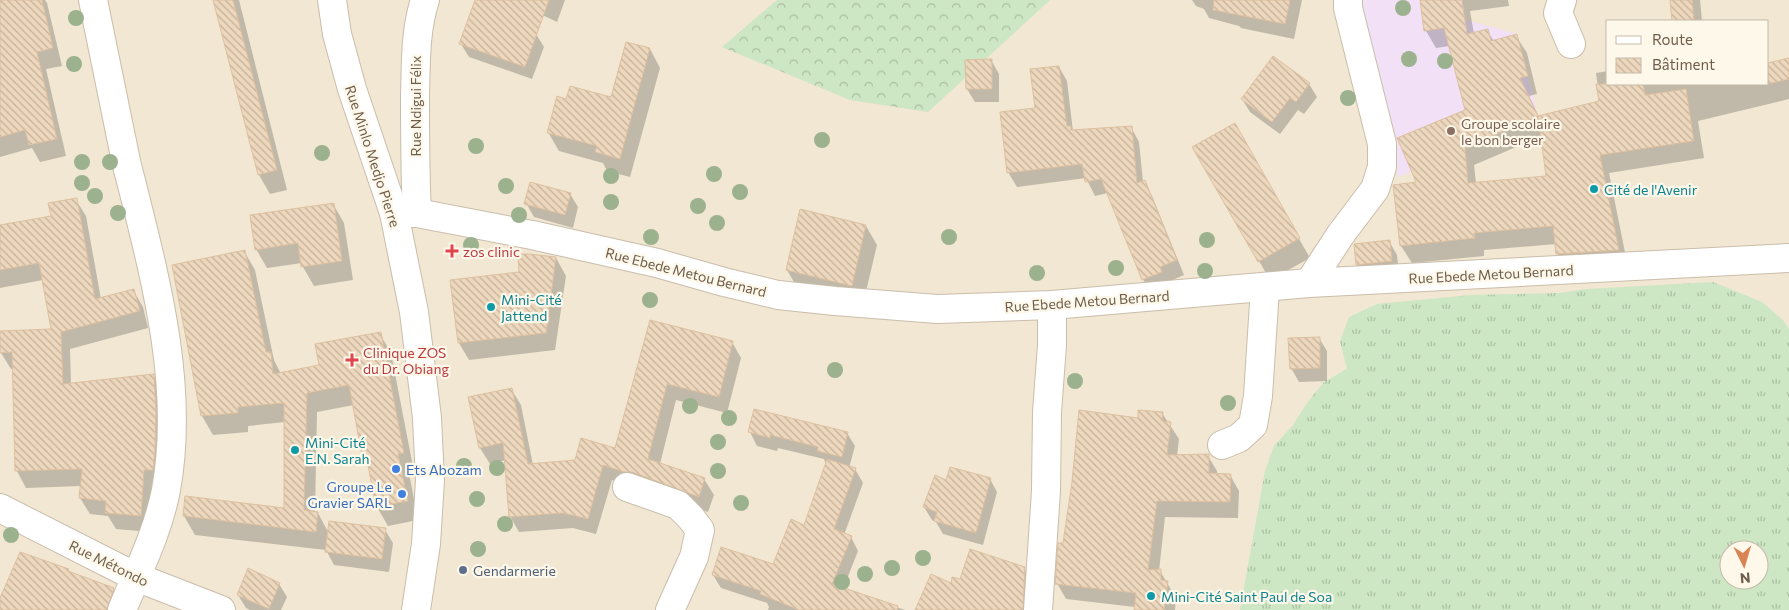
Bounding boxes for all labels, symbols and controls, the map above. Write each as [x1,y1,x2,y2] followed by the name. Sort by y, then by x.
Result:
[1606,20,1769,85] legend
[1652,30,1693,48] text: Route
[407,55,424,156] street label: Rue Ndigui Félix
[1652,55,1715,73] text: Bâtiment
[342,83,404,229] street label: Rue Minlo Medjo Pierre
[1461,115,1560,148] place label: Groupe scolaire le bon berger
[1445,125,1457,137] marker: Groupe scolaire le bon berger
[1604,181,1698,198] place label: Cité de l'Avenir
[1588,183,1600,195] marker: Cité de l'Avenir
[463,243,520,260] place label: zos clinic
[445,244,459,258] marker: zos clinic
[604,244,768,300] street label: Rue Ebede Metou Bernard
[1408,261,1574,287] street label: Rue Ebede Metou Bernard
[1004,287,1170,315] street label: Rue Ebede Metou Bernard
[501,291,562,324] place label: Mini-Cité Jattend
[485,301,497,313] marker: Mini-Cité Jattend
[363,344,449,377] place label: Clinique ZOS du Dr. Obiang
[345,353,359,367] marker: Clinique ZOS du Dr. Obiang
[305,434,369,467] place label: Mini-Cité E.N. Sarah
[289,444,301,456] marker: Mini-Cité E.N. Sarah
[406,461,482,478] place label: Ets Abozam
[390,463,402,475] marker: Ets Abozam
[307,478,392,511] place label: Groupe Le Gravier SARL
[396,488,408,500] marker: Groupe Le Gravier SARL
[66,536,152,590] street label: Rue Métondo
[1719,540,1769,590] north arrow
[473,562,556,579] place label: Gendarmerie
[457,564,469,576] marker: Gendarmerie
[1739,570,1751,587] text: N
[1161,588,1332,605] place label: Mini-Cité Saint Paul de Soa
[1145,590,1157,602] marker: Mini-Cité Saint Paul de Soa

